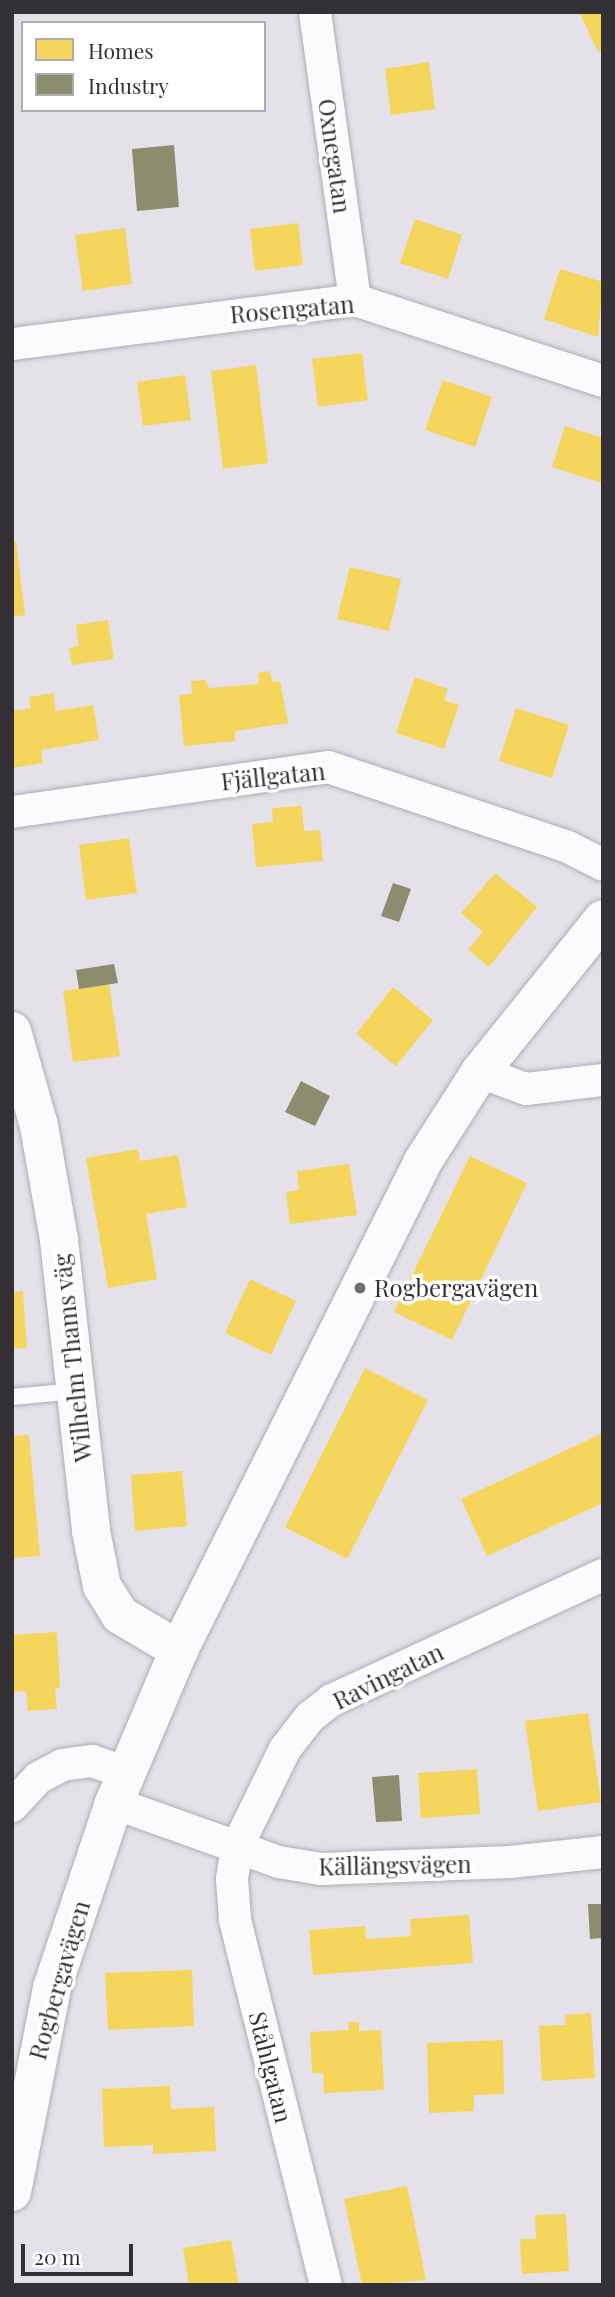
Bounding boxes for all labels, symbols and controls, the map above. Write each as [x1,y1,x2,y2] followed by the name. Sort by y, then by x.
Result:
[21,21,266,112] legend
[88,36,154,64] text: Homes
[88,71,169,99] text: Industry
[313,97,357,215] street label: Oxnegatan
[229,289,355,329] street label: Rosengatan
[219,756,327,796] street label: Fjällgatan
[47,1252,97,1464] street label: Wilhelm Thams väg
[374,1274,538,1302] place label: Rogbergavägen
[352,1280,368,1296] marker: Rogbergavägen
[328,1637,448,1715] street label: Ravingatan
[318,1849,472,1881] street label: Källängsvägen
[22,1897,96,2063] street label: Rogbergavägen
[243,2008,299,2126] street label: Ståhlgatan
[24,2230,136,2274] scale bar
[34,2242,81,2270] text: 20 m

